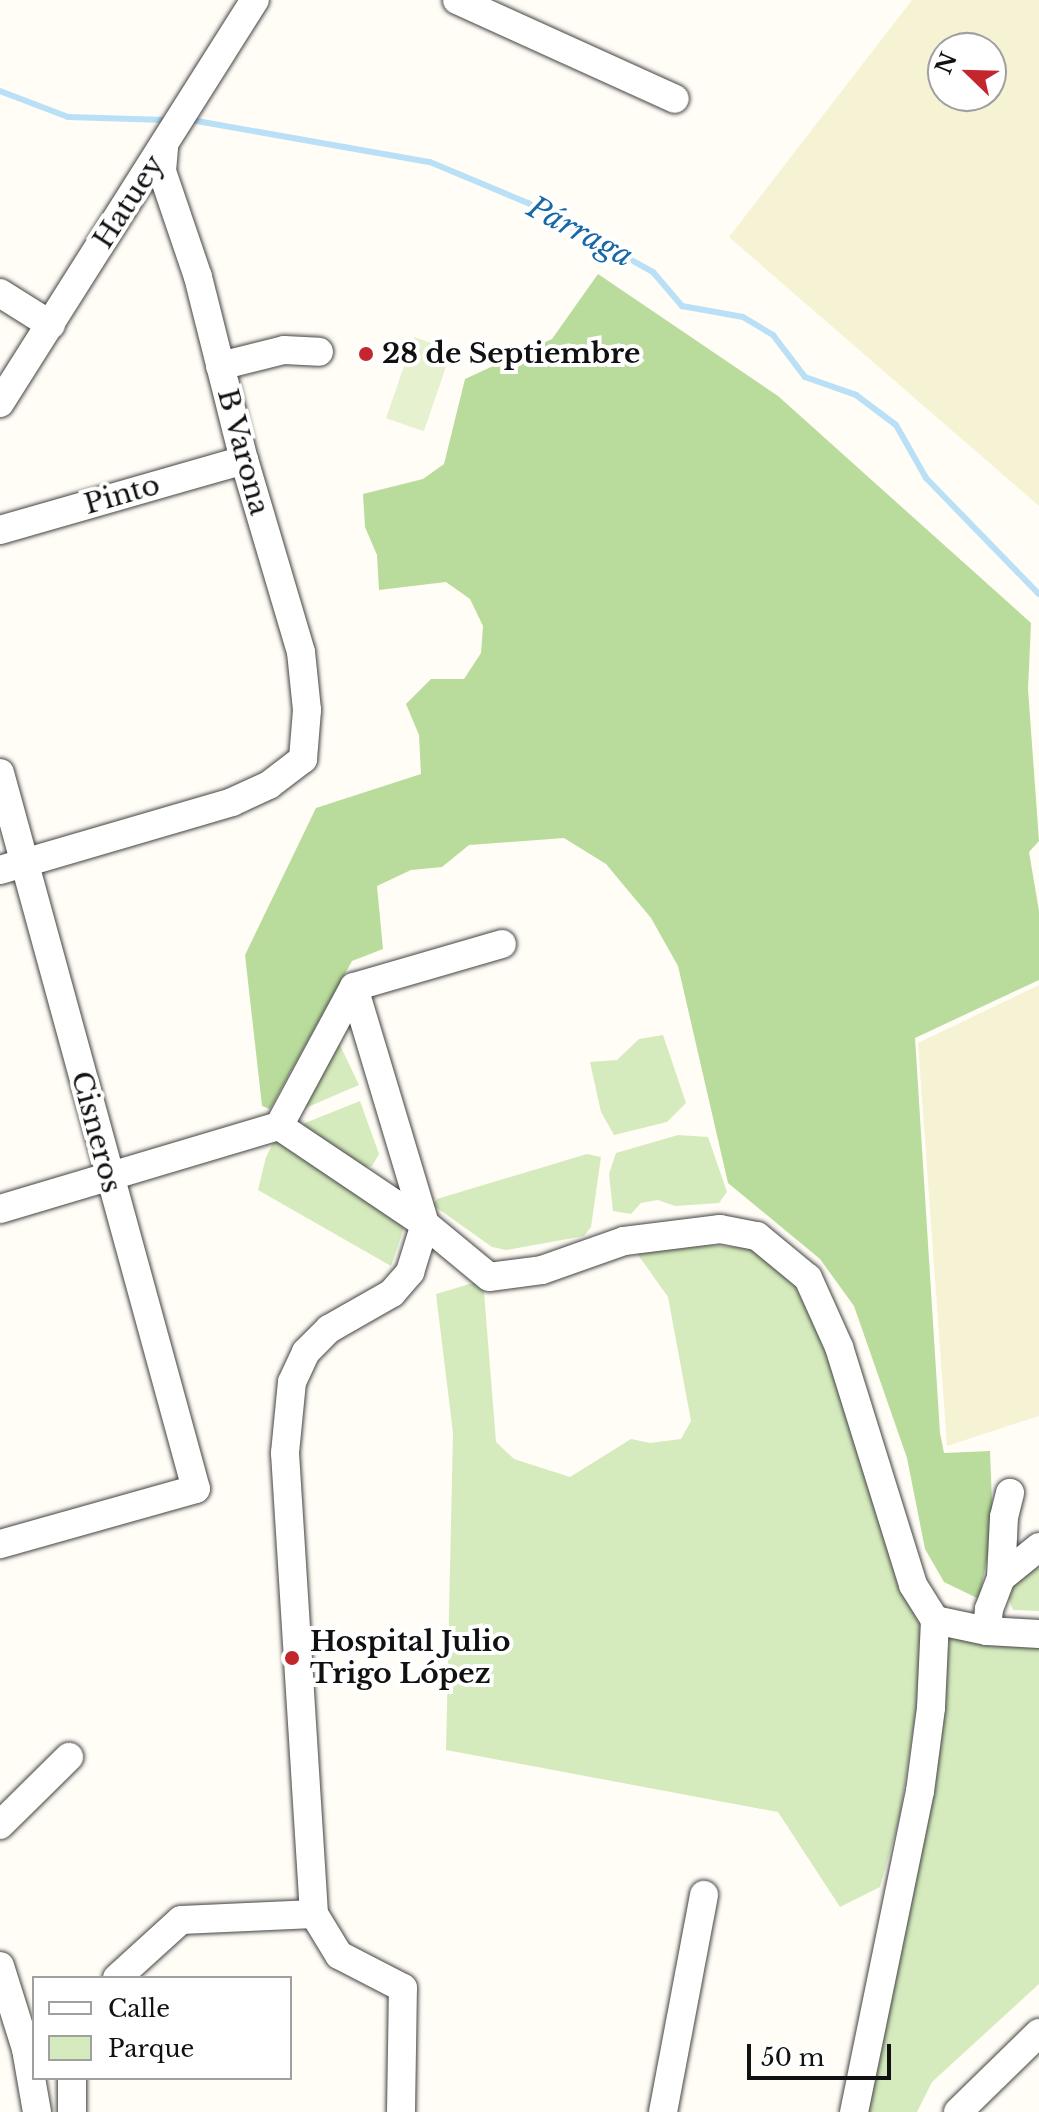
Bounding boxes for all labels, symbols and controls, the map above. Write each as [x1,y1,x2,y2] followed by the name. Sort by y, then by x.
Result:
[927,32,1007,112] north arrow
[930,48,963,78] text: N
[86,149,172,255] street label: Hatuey
[521,189,639,275] water label: Párraga
[382,337,640,371] place label: 28 de Septiembre
[357,345,375,363] marker: 28 de Septiembre
[210,385,276,519] street label: B Varona
[80,468,164,522] street label: Pinto
[64,1068,128,1196] street label: Cisneros
[310,1625,510,1691] place label: Hospital Julio Trigo López
[281,1647,303,1669] marker: Hospital Julio Trigo López
[32,1976,292,2080] legend
[108,1994,170,2023] text: Calle
[751,2028,895,2078] scale bar
[108,2034,194,2063] text: Parque
[761,2043,824,2072] text: 50 m

